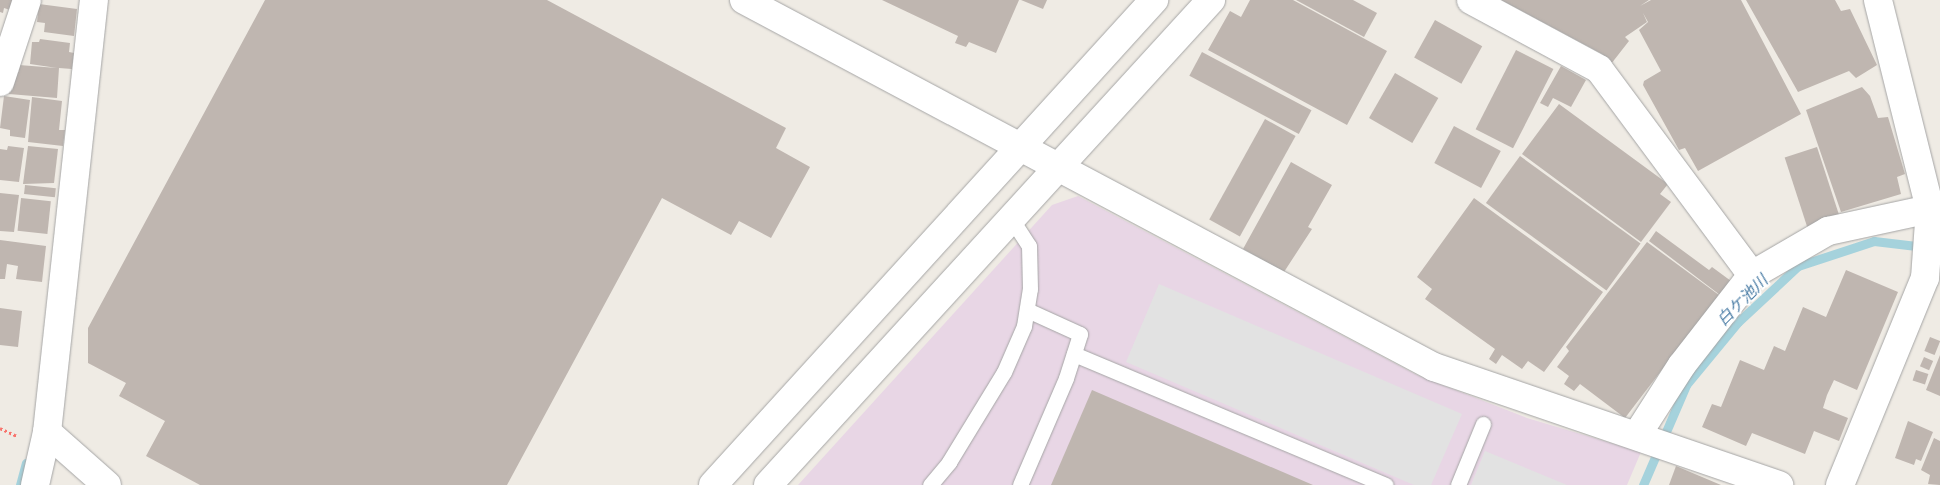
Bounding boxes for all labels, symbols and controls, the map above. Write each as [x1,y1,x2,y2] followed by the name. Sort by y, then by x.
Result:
[1713,271,1771,329] water label: 白ケ池川

